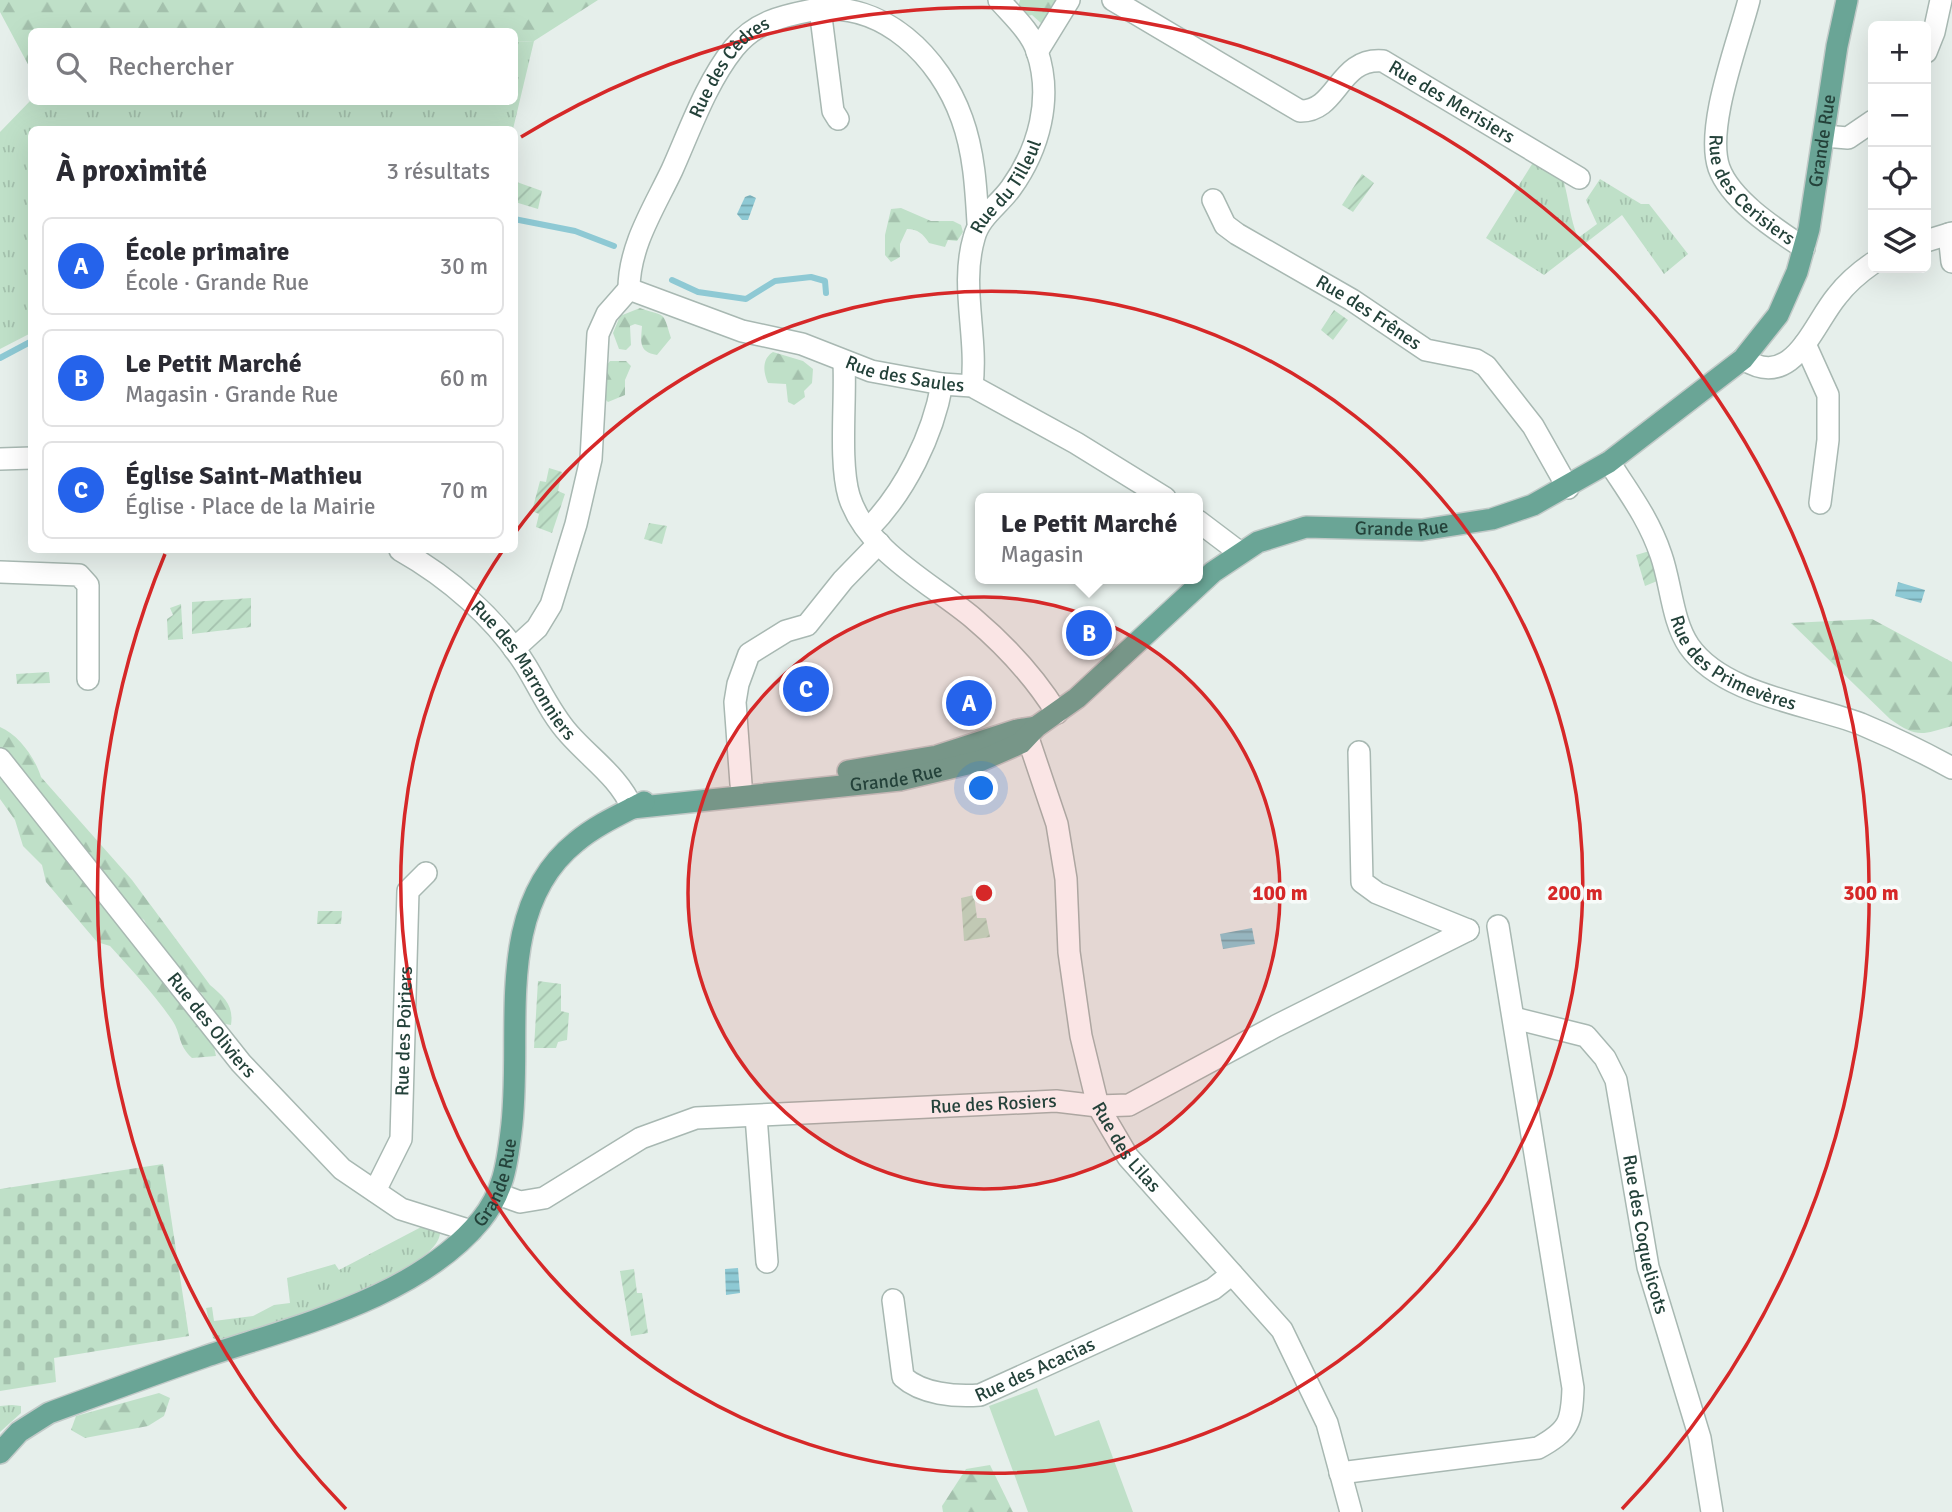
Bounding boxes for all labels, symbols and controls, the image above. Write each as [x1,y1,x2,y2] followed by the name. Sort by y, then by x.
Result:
[684,11,773,122] street label: Rue des Cèdres
[1868,21,1931,273] map controls
[1868,21,1931,84] button: +
[28,28,518,105] search box
[52,48,90,86] icon: search
[108,51,234,83] text: Rechercher
[1384,55,1519,149] street label: Rue des Merisiers
[1868,84,1931,147] button: −
[1804,93,1841,189] street label: Grande Rue
[1703,134,1799,251] street label: Rue des Cerisiers
[965,136,1047,238] street label: Rue du Tilleul
[1868,147,1931,210] button: locate
[56,153,207,190] text: À proximité
[386,157,490,186] text: 3 résultats
[1868,210,1931,273] button: layers
[125,236,290,268] text: École primaire
[74,252,88,281] text: A
[440,252,488,281] text: 30 m
[125,268,309,297] text: École · Grande Rue
[1311,270,1426,355] street label: Rue des Frênes
[125,348,302,380] text: Le Petit Marché
[842,350,965,397] street label: Rue des Saules
[74,364,88,393] text: B
[440,364,488,393] text: 60 m
[125,380,338,409] text: Magasin · Grande Rue
[125,460,362,492] text: Église Saint-Mathieu
[74,476,88,505] text: C
[440,476,488,505] text: 70 m
[125,492,376,521] text: Église · Place de la Mairie
[975,493,1203,584] popup
[1001,508,1177,540] text: Le Petit Marché
[1354,514,1450,543] street label: Grande Rue
[1001,540,1083,569] text: Magasin
[466,595,581,745] street label: Rue des Marronniers
[1066,607,1112,659] pin: B
[1664,612,1799,716] street label: Rue des Primevères
[783,663,829,715] pin: C
[946,677,992,729] pin: A
[849,758,945,797] street label: Grande Rue
[964,771,998,805] your location
[1252,880,1308,906] text: 100 m
[1547,880,1603,906] text: 200 m
[1843,880,1899,906] text: 300 m
[972,881,996,905] centre of rings
[390,966,418,1096] street label: Rue des Poiriers
[162,968,261,1083] street label: Rue des Oliviers
[930,1089,1057,1119] street label: Rue des Rosiers
[1086,1098,1166,1198] street label: Rue des Lilas
[468,1137,522,1232] street label: Grande Rue
[1617,1153,1674,1317] street label: Rue des Coquelicots
[971,1332,1099,1408] street label: Rue des Acacias

